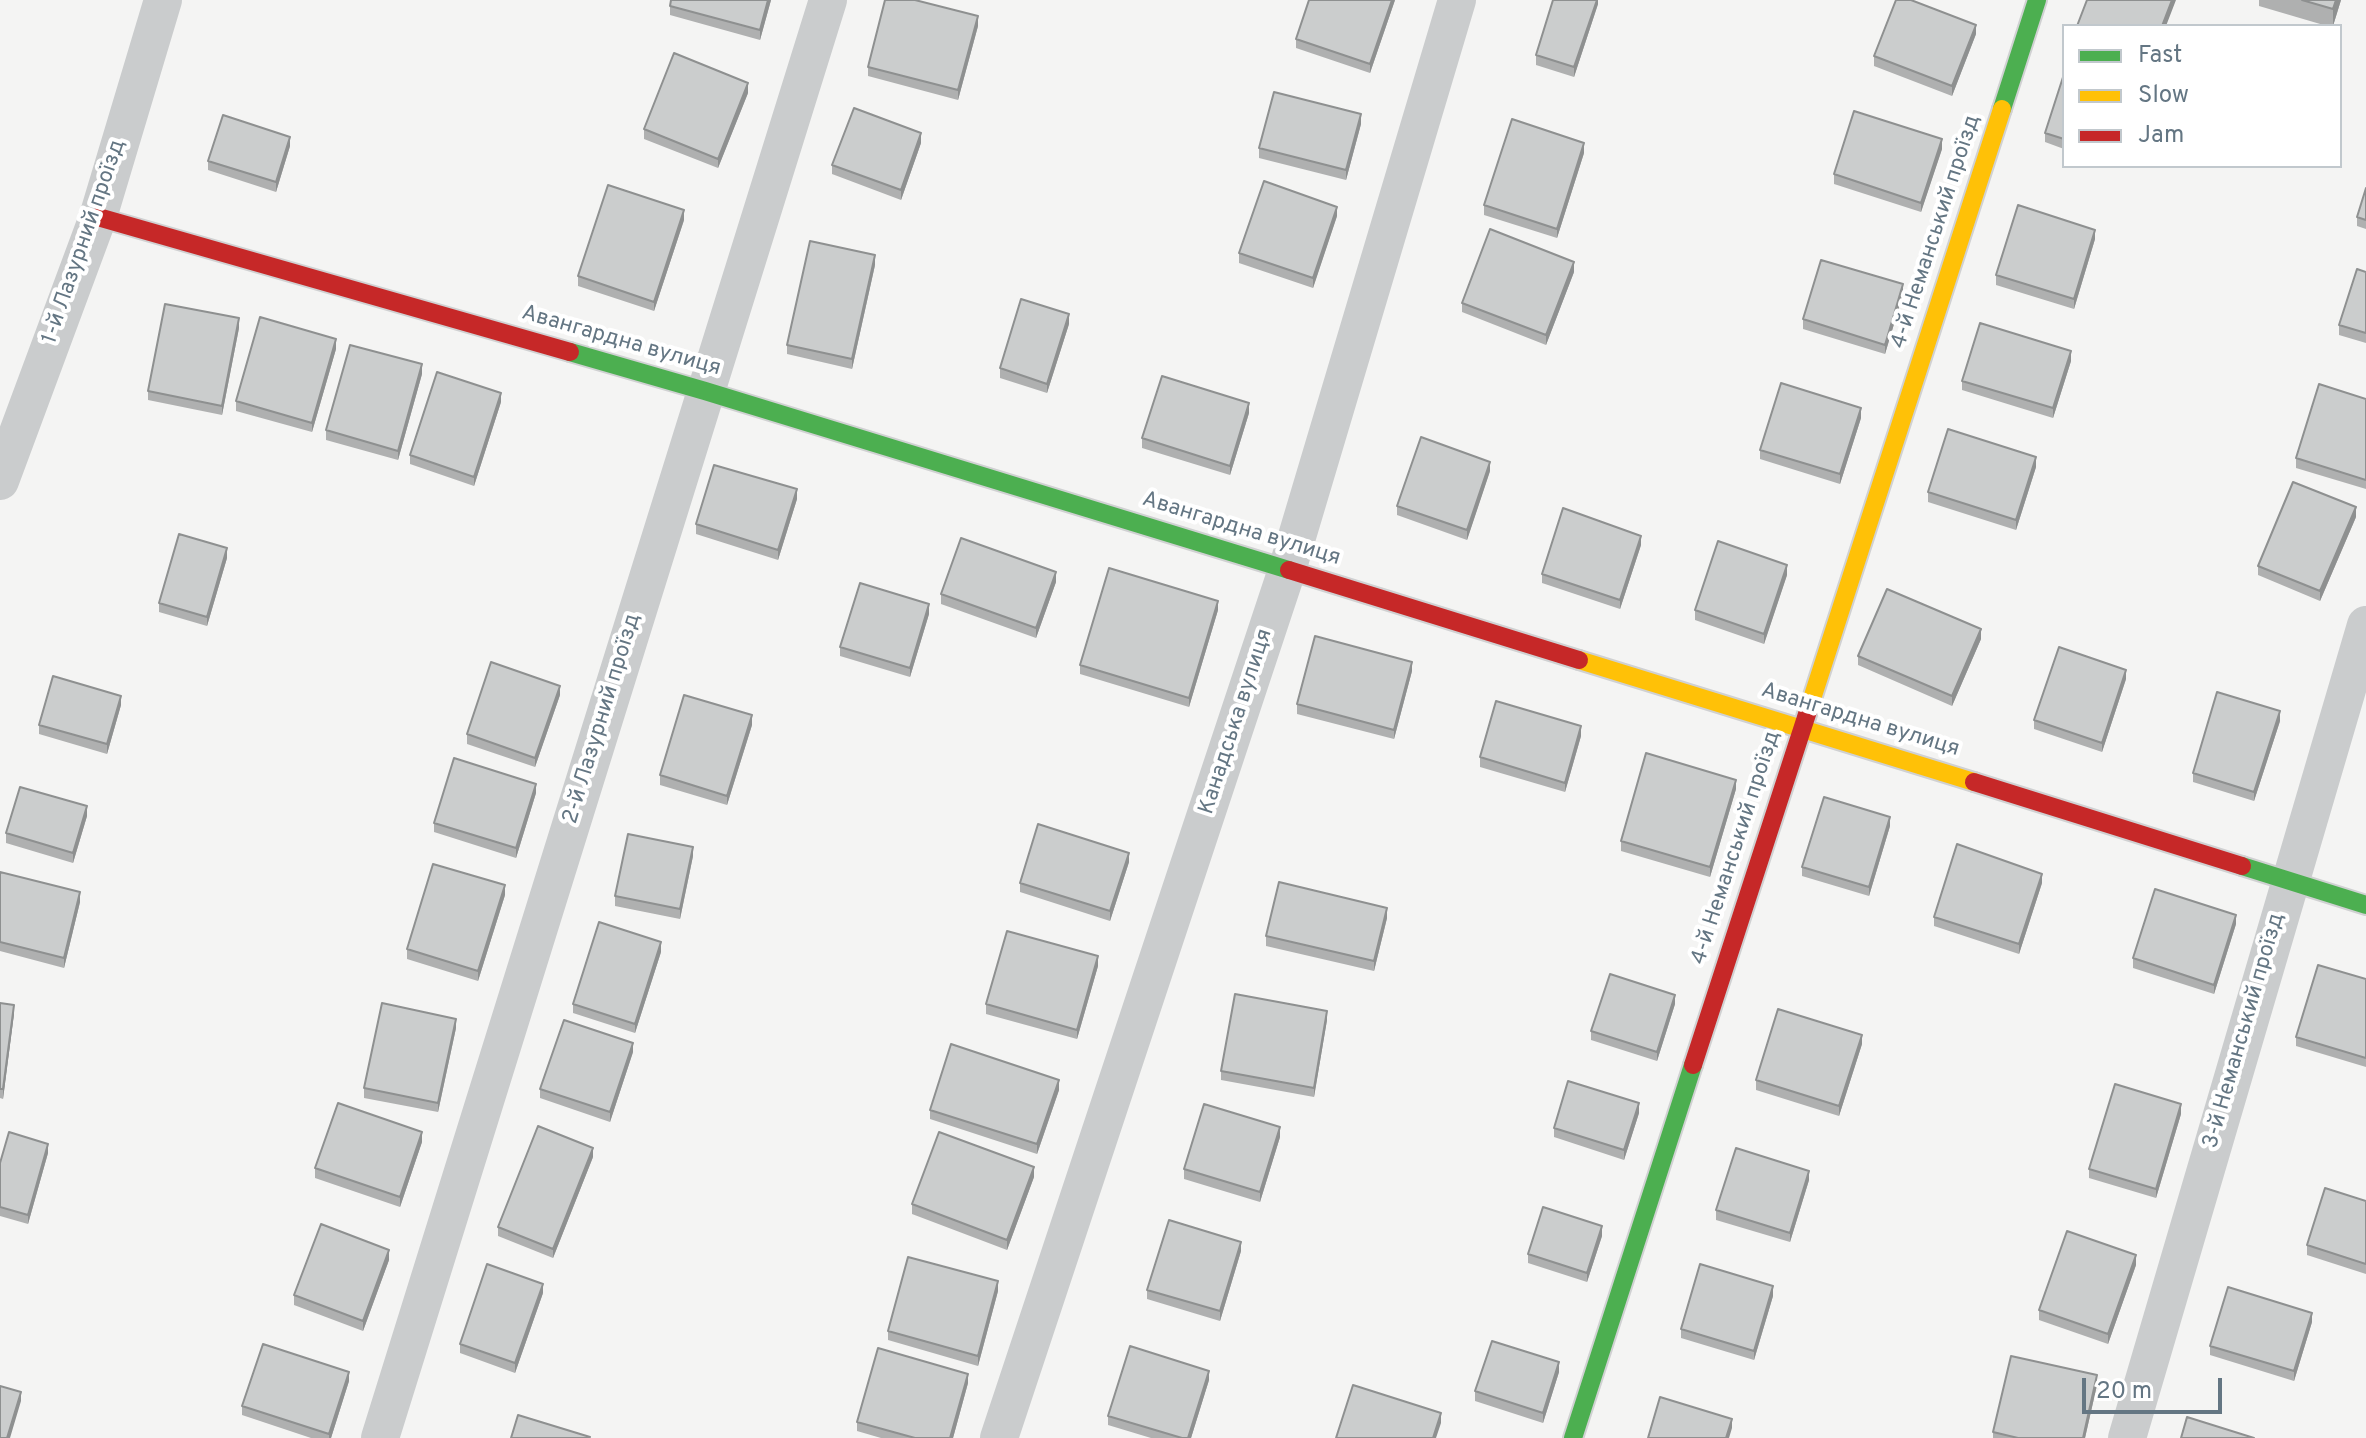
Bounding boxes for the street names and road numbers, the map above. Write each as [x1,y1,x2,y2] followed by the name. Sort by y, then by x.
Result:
[1887,112,1987,352] street label: 4-й Неманський проїзд
[38,136,132,348] street label: 1-й Лазурний проїзд
[518,301,724,383] street label: Авангардна вулиця
[1139,487,1343,573] street label: Авангардна вулиця
[558,611,648,827] street label: 2-й Лазурний проїзд
[1195,626,1279,818] street label: Канадська вулиця
[1758,678,1962,764] street label: Авангардна вулиця
[1687,728,1787,968] street label: 4-й Неманський проїзд
[2199,910,2291,1152] street label: 3-й Неманський проїзд

